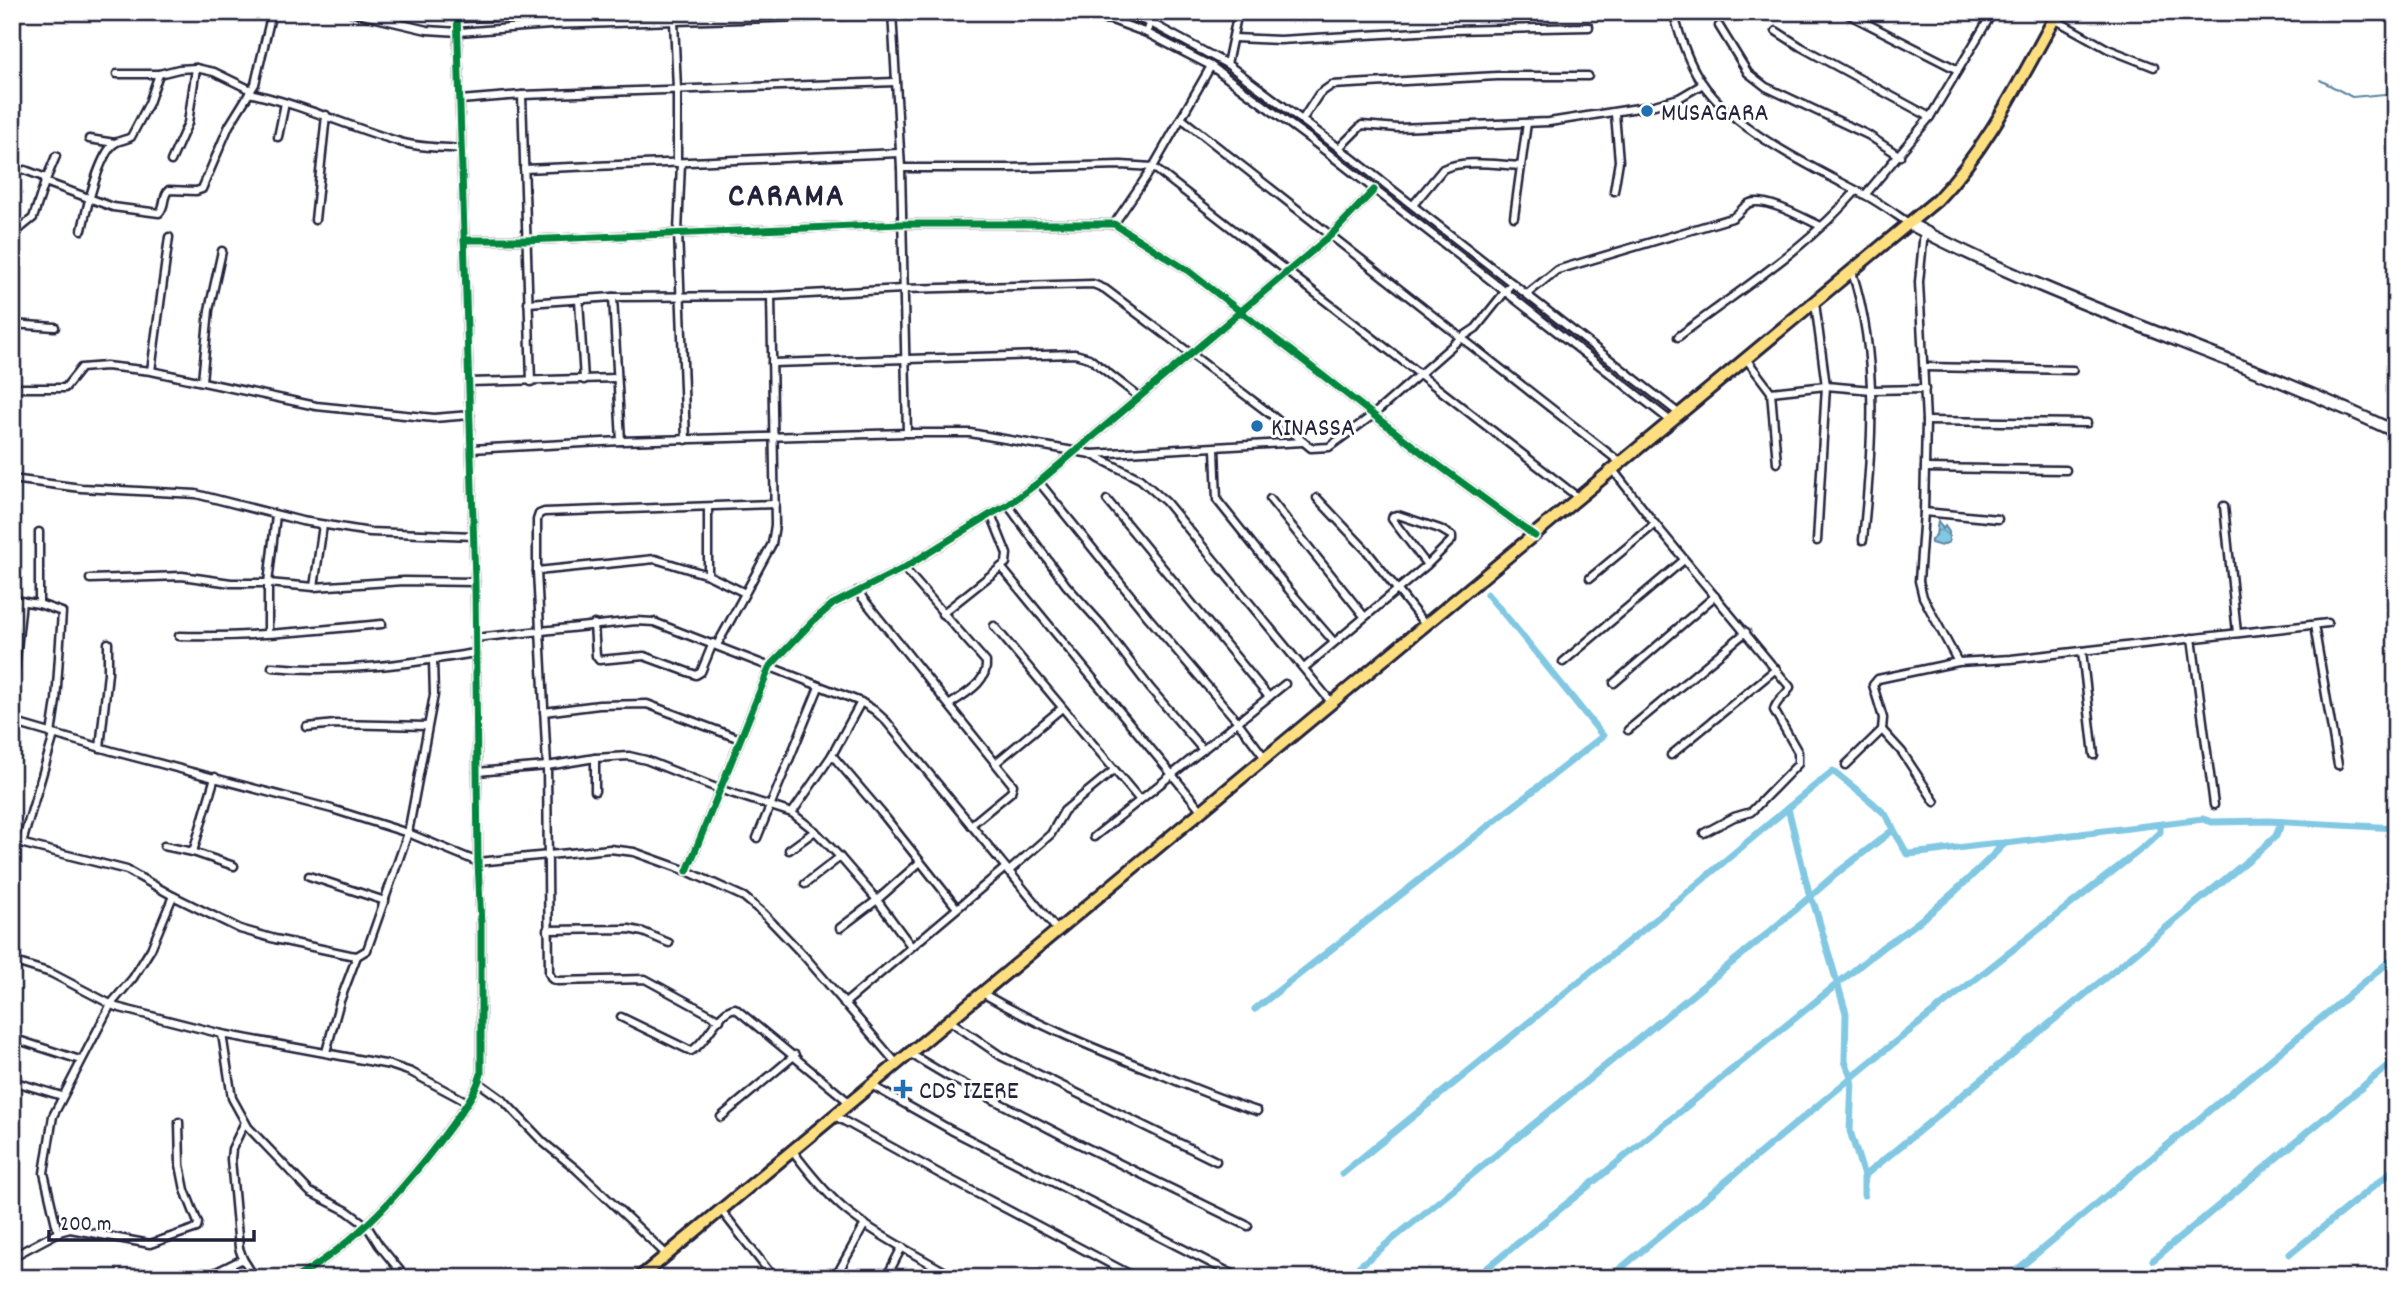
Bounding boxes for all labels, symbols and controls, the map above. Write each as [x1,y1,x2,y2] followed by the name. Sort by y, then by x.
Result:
[1661,96,1769,133] place label: MUSAGARA
[1639,103,1655,119] marker: MUSAGARA
[728,175,846,222] district label: CARAMA
[1271,411,1355,448] place label: KINASSA
[1249,418,1265,434] marker: KINASSA
[919,1074,1019,1111] place label: CDS IZERE
[893,1079,913,1099] marker: CDS IZERE
[49,1199,254,1243] scale bar
[60,1211,111,1241] text: 200 m

